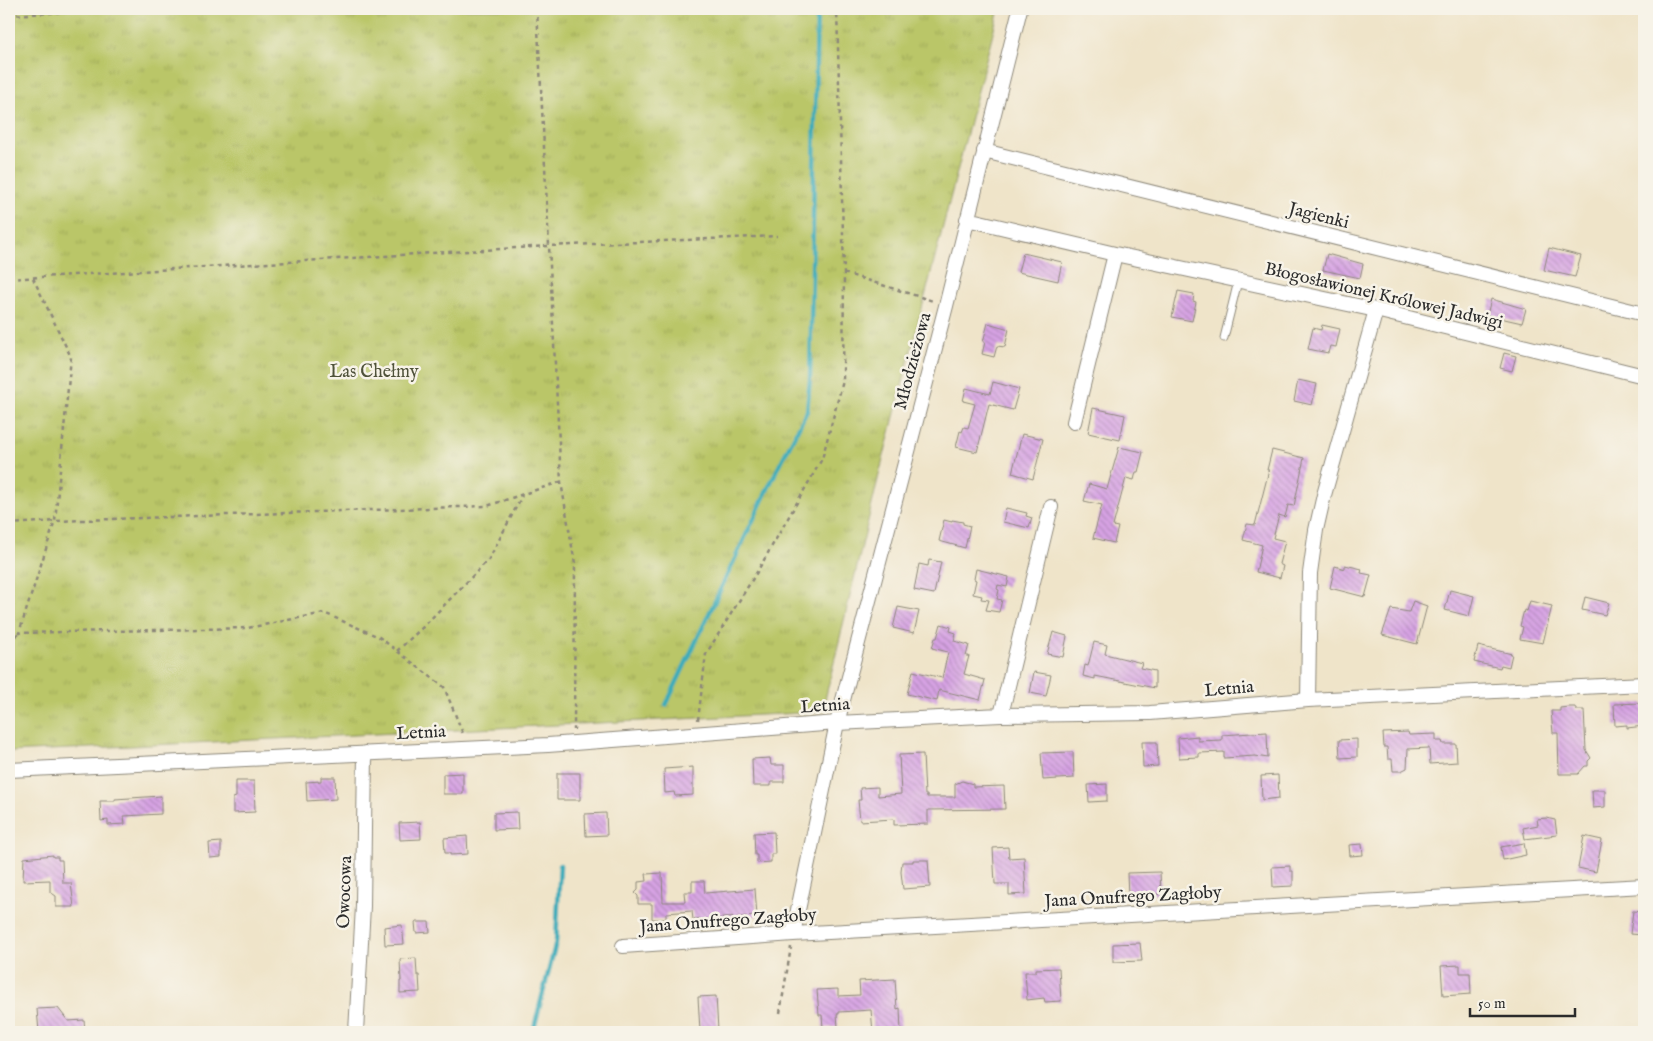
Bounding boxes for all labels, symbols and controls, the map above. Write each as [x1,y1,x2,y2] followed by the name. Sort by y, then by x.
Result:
[1284,197,1351,235] street label: Jagienki
[1262,258,1505,335] street label: Błogosławionej Królowej Jadwigi
[889,310,938,413] street label: Młodzieżowa
[329,361,419,384] park label: Las Chełmy
[1203,676,1255,703] street label: Letnia
[800,693,851,720] street label: Letnia
[396,721,447,746] street label: Letnia
[333,855,358,929] street label: Owocowa
[1042,881,1222,914] street label: Jana Onufrego Zagłoby
[637,904,818,939] street label: Jana Onufrego Zagłoby
[1470,986,1576,1018] scale bar
[1478,994,1506,1013] text: 50 m

